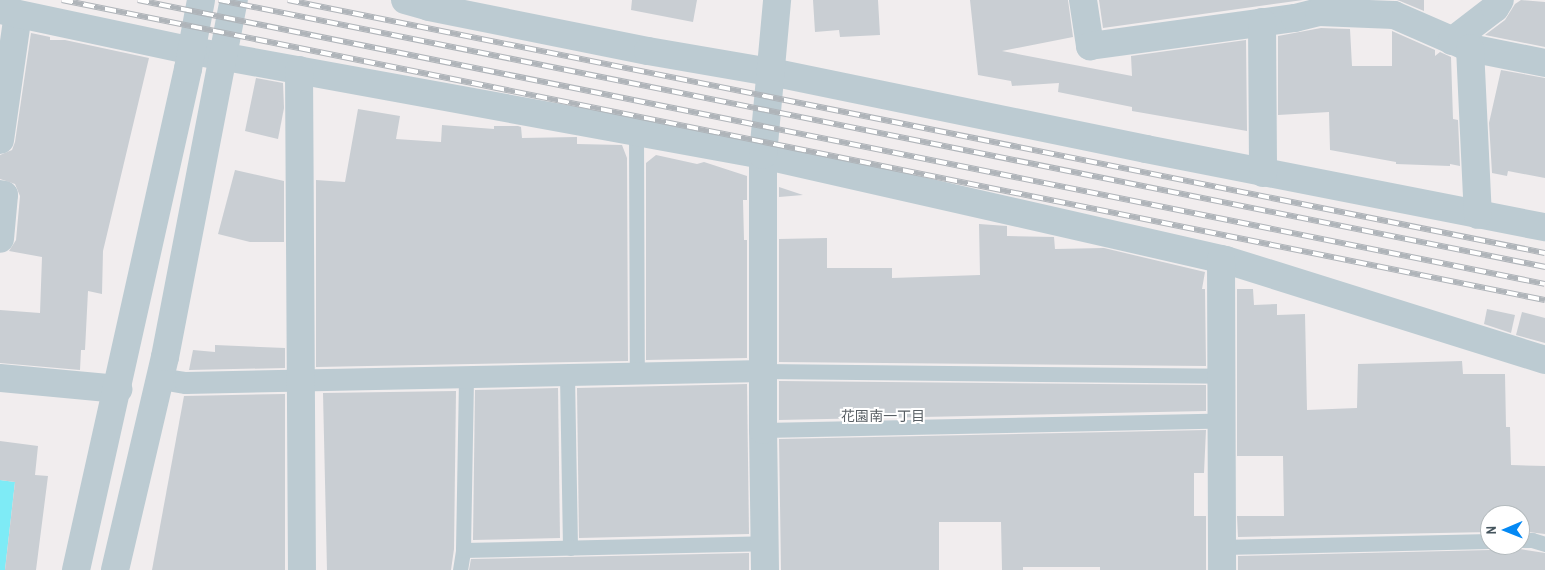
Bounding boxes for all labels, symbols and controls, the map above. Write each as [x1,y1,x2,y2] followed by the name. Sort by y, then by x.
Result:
[841,408,925,424] district label: 花園南一丁目
[1480,505,1530,555] north arrow
[1482,526,1500,535] text: N

